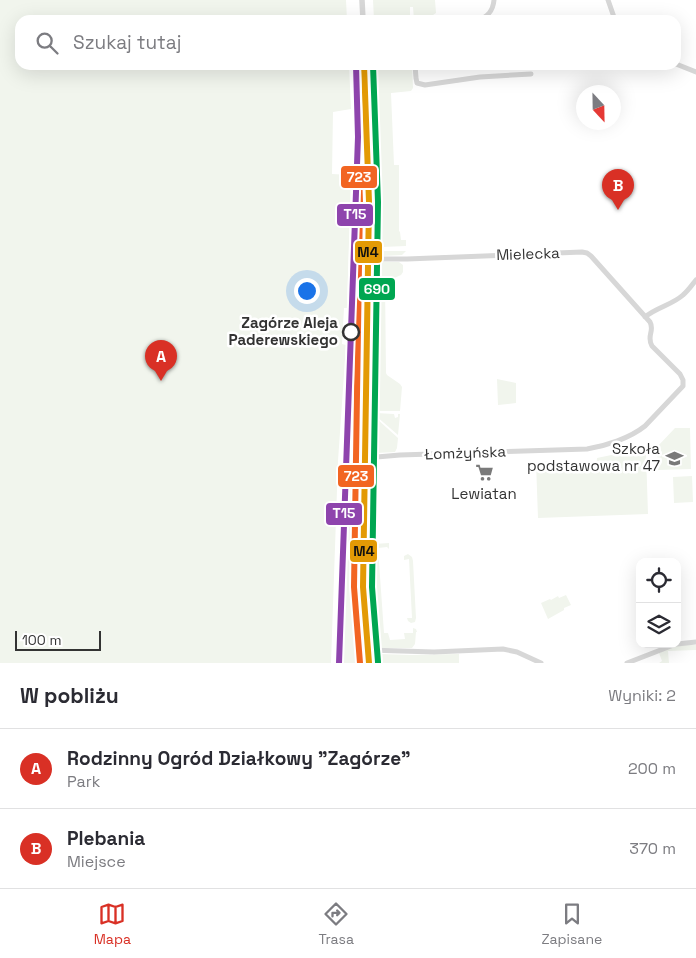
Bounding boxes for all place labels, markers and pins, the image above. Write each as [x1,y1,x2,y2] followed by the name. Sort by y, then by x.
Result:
[602,169,634,210] pin: B
[229,313,338,349] place label: Zagórze Aleja Paderewskiego
[342,323,360,341] marker: Zagórze Aleja Paderewskiego
[145,340,177,381] pin: A
[527,439,660,475] place label: Szkoła podstawowa nr 47
[664,448,684,468] school or university icon: Szkoła podstawowa nr 47
[474,463,494,483] supermarket icon: Lewiatan
[451,484,517,503] place label: Lewiatan

